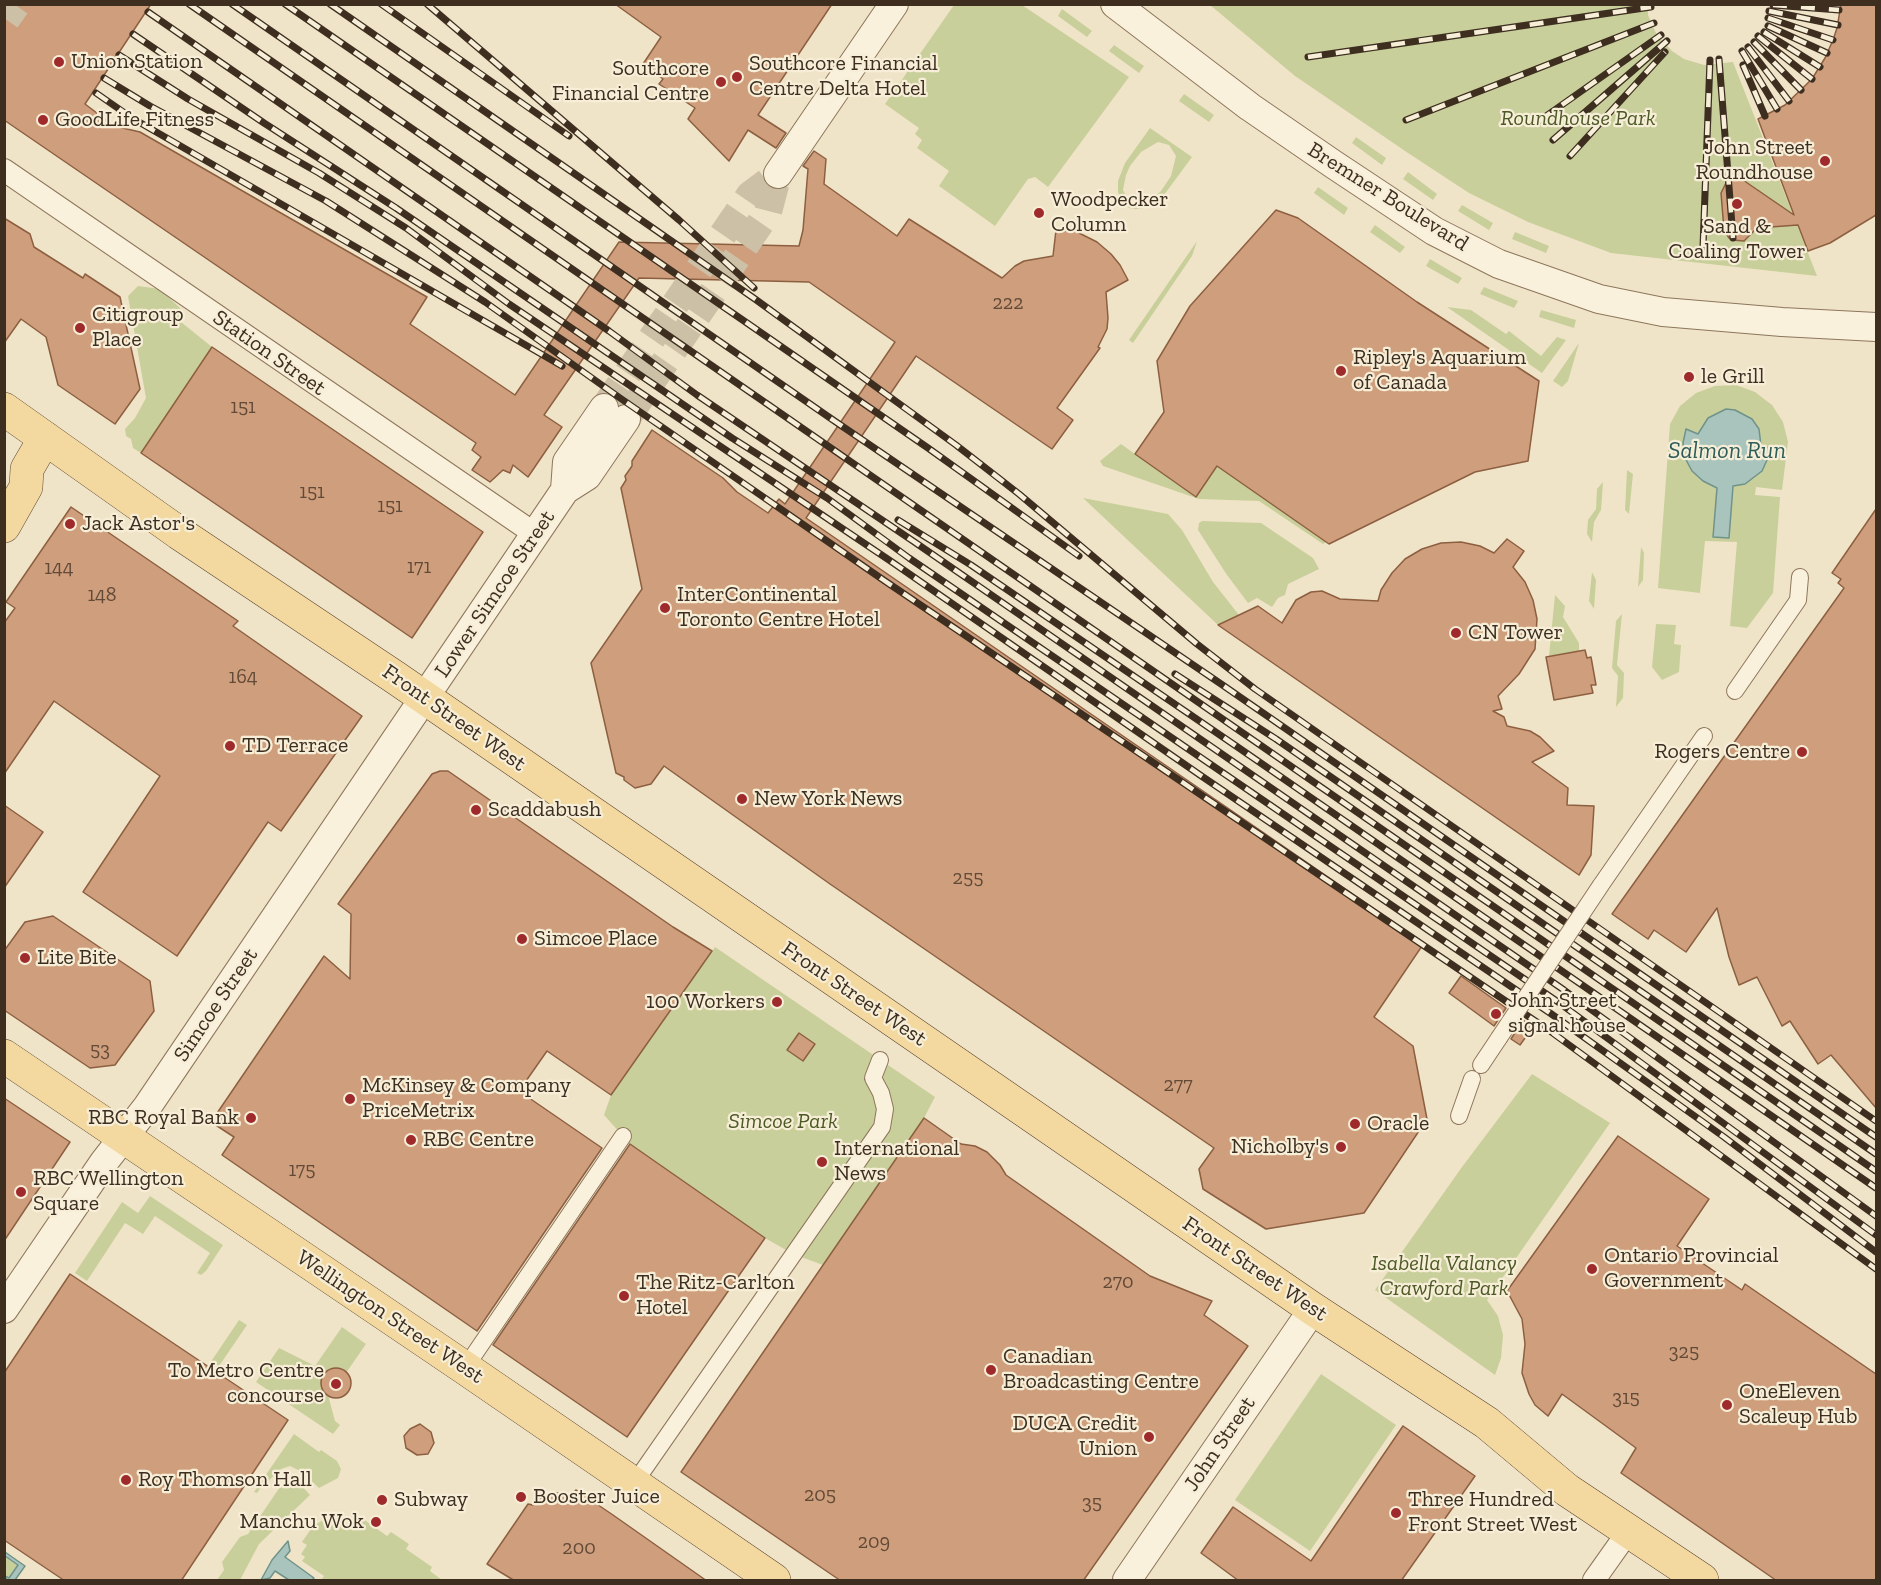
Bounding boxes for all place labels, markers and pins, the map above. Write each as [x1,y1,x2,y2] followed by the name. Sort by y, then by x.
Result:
[71,49,203,75] place label: Union Station
[749,51,938,102] place label: Southcore Financial Centre Delta Hotel
[52,55,66,69] marker: Union Station
[552,56,709,107] place label: Southcore Financial Centre
[730,70,744,84] marker: Southcore Financial Centre Delta Hotel
[714,75,728,89] marker: Southcore Financial Centre
[55,107,214,133] place label: GoodLife Fitness
[36,113,50,127] marker: GoodLife Fitness
[1695,135,1813,186] place label: John Street Roundhouse
[1818,154,1832,168] marker: John Street Roundhouse
[1051,187,1168,238] place label: Woodpecker Column
[1730,197,1744,211] marker: Sand & Coaling Tower
[1032,206,1046,220] marker: Woodpecker Column
[1668,214,1806,266] place label: Sand & Coaling Tower
[92,302,184,354] place label: Citigroup Place
[73,321,87,335] marker: Citigroup Place
[1353,345,1526,396] place label: Ripley's Aquarium of Canada
[1334,364,1348,378] marker: Ripley's Aquarium of Canada
[1701,364,1764,390] place label: le Grill
[1682,370,1696,384] marker: le Grill
[82,511,195,537] place label: Jack Astor's
[63,517,77,531] marker: Jack Astor's
[677,582,880,634] place label: InterContinental Toronto Centre Hotel
[658,601,672,615] marker: InterContinental Toronto Centre Hotel
[1468,620,1563,646] place label: CN Tower
[1449,626,1463,640] marker: CN Tower
[242,733,348,759] place label: TD Terrace
[223,739,237,753] marker: TD Terrace
[1654,739,1790,765] place label: Rogers Centre
[1795,745,1809,759] marker: Rogers Centre
[754,786,902,812] place label: New York News
[735,792,749,806] marker: New York News
[488,797,601,823] place label: Scaddabush
[469,803,483,817] marker: Scaddabush
[534,926,657,952] place label: Simcoe Place
[515,932,529,946] marker: Simcoe Place
[37,945,117,971] place label: Lite Bite
[18,951,32,965] marker: Lite Bite
[1508,988,1626,1040] place label: John Street signal house
[646,989,765,1015] place label: 100 Workers
[770,995,784,1009] marker: 100 Workers
[1489,1007,1503,1021] marker: John Street signal house
[362,1073,571,1124] place label: McKinsey & Company PriceMetrix
[343,1092,357,1106] marker: McKinsey & Company PriceMetrix
[88,1105,239,1131] place label: RBC Royal Bank
[244,1111,258,1125] marker: RBC Royal Bank
[1367,1111,1429,1137] place label: Oracle
[1348,1117,1362,1131] marker: Oracle
[423,1127,534,1153] place label: RBC Centre
[404,1133,418,1147] marker: RBC Centre
[1231,1134,1329,1160] place label: Nicholby's
[834,1136,959,1188] place label: International News
[1334,1140,1348,1154] marker: Nicholby's
[815,1155,829,1169] marker: International News
[33,1166,184,1218] place label: RBC Wellington Square
[14,1185,28,1199] marker: RBC Wellington Square
[1604,1243,1779,1294] place label: Ontario Provincial Government
[1585,1262,1599,1276] marker: Ontario Provincial Government
[636,1270,795,1322] place label: The Ritz-Carlton Hotel
[617,1289,631,1303] marker: The Ritz-Carlton Hotel
[1003,1344,1199,1396] place label: Canadian Broadcasting Centre
[168,1358,324,1410] place label: To Metro Centre concourse
[984,1363,998,1377] marker: Canadian Broadcasting Centre
[329,1377,343,1391] marker: To Metro Centre concourse
[1739,1379,1857,1430] place label: OneEleven Scaleup Hub
[1720,1398,1734,1412] marker: OneEleven Scaleup Hub
[1012,1411,1137,1462] place label: DUCA Credit Union
[1142,1430,1156,1444] marker: DUCA Credit Union
[138,1467,312,1493] place label: Roy Thomson Hall
[119,1473,133,1487] marker: Roy Thomson Hall
[533,1484,660,1510] place label: Booster Juice
[394,1487,468,1513] place label: Subway
[1408,1487,1577,1538] place label: Three Hundred Front Street West
[514,1490,528,1504] marker: Booster Juice
[375,1493,389,1507] marker: Subway
[1389,1506,1403,1520] marker: Three Hundred Front Street West
[240,1509,364,1535] place label: Manchu Wok
[369,1515,383,1529] marker: Manchu Wok

